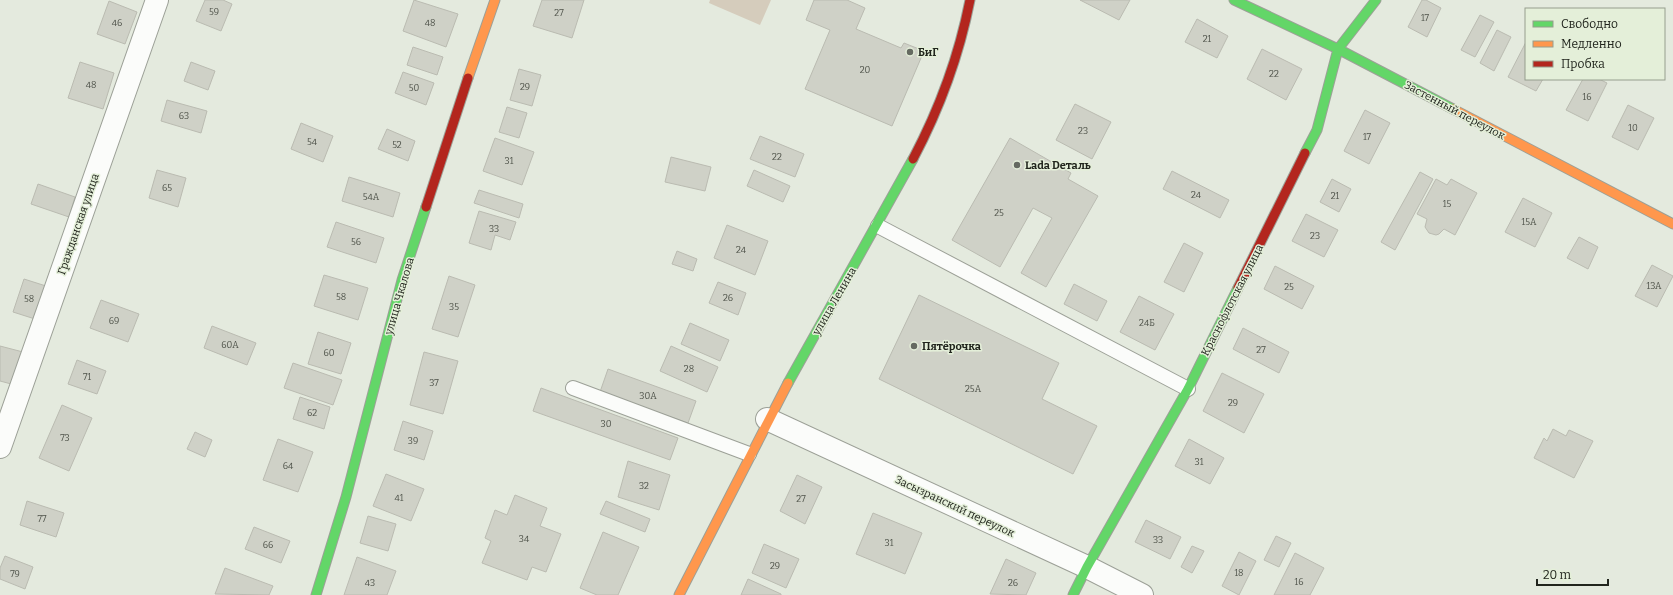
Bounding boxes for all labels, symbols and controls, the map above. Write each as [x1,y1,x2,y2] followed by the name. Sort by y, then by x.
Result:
[209,7,219,17] house number: 59
[554,8,564,18] house number: 27
[1525,8,1665,80] legend
[1421,13,1430,23] house number: 17
[1561,17,1618,31] text: Свободно
[112,18,122,28] house number: 46
[425,18,435,28] house number: 48
[1203,34,1212,44] house number: 21
[1561,37,1622,51] text: Медленно
[918,46,938,59] place label: БиГ
[905,47,915,57] marker: БиГ
[1561,57,1605,71] text: Пробка
[860,65,871,75] house number: 20
[1269,69,1279,79] house number: 22
[1402,78,1508,143] street label: Застенный переулок
[86,80,96,90] house number: 48
[520,82,530,92] house number: 29
[409,83,420,93] house number: 50
[1583,92,1591,102] house number: 16
[179,111,189,121] house number: 63
[1628,123,1638,133] house number: 10
[1078,126,1088,136] house number: 23
[1363,132,1372,142] house number: 17
[307,137,318,147] house number: 54
[392,140,402,150] house number: 52
[772,152,782,162] house number: 22
[505,156,514,166] house number: 31
[1025,159,1091,172] place label: Lada Dеталь
[1012,160,1022,170] marker: Lada Dеталь
[55,172,102,276] street label: Гражданская улица
[162,183,172,193] house number: 65
[1191,190,1202,200] house number: 24
[1331,191,1340,201] house number: 21
[363,192,380,202] house number: 54А
[1443,199,1451,209] house number: 15
[994,208,1004,218] house number: 25
[1522,217,1537,227] house number: 15А
[489,224,499,234] house number: 33
[1310,231,1320,241] house number: 23
[351,237,361,247] house number: 56
[1199,242,1266,358] street label: Краснофлотская улица
[736,245,747,255] house number: 24
[382,256,417,337] street label: улица Чкалова
[809,265,859,338] street label: улица Ленина
[1647,281,1662,291] house number: 13А
[1284,282,1294,292] house number: 25
[336,292,346,302] house number: 58
[723,293,733,303] house number: 26
[24,294,34,304] house number: 58
[449,302,459,312] house number: 35
[109,316,119,326] house number: 69
[1139,318,1155,328] house number: 24Б
[221,340,239,350] house number: 60А
[922,340,982,353] place label: Пятёрочка
[909,341,919,351] marker: Пятёрочка
[1256,345,1266,355] house number: 27
[323,348,335,358] house number: 60
[684,364,694,374] house number: 28
[83,372,91,382] house number: 71
[429,378,439,388] house number: 37
[965,384,982,394] house number: 25А
[639,391,657,401] house number: 30А
[1228,398,1238,408] house number: 29
[307,408,317,418] house number: 62
[601,419,612,429] house number: 30
[60,433,70,443] house number: 73
[408,436,418,446] house number: 39
[1195,457,1204,467] house number: 31
[283,461,294,471] house number: 64
[893,473,1017,540] street label: Засызранский переулок
[639,481,649,491] house number: 32
[395,493,404,503] house number: 41
[796,494,806,504] house number: 27
[37,514,47,524] house number: 77
[519,534,530,544] house number: 34
[1153,535,1163,545] house number: 33
[885,538,894,548] house number: 31
[263,540,273,550] house number: 66
[770,561,780,571] house number: 29
[1537,561,1608,587] scale bar
[1234,568,1244,578] house number: 18
[1543,568,1572,582] text: 20 m
[10,569,20,579] house number: 79
[1295,577,1303,587] house number: 16
[365,578,375,588] house number: 43
[1008,578,1018,588] house number: 26

